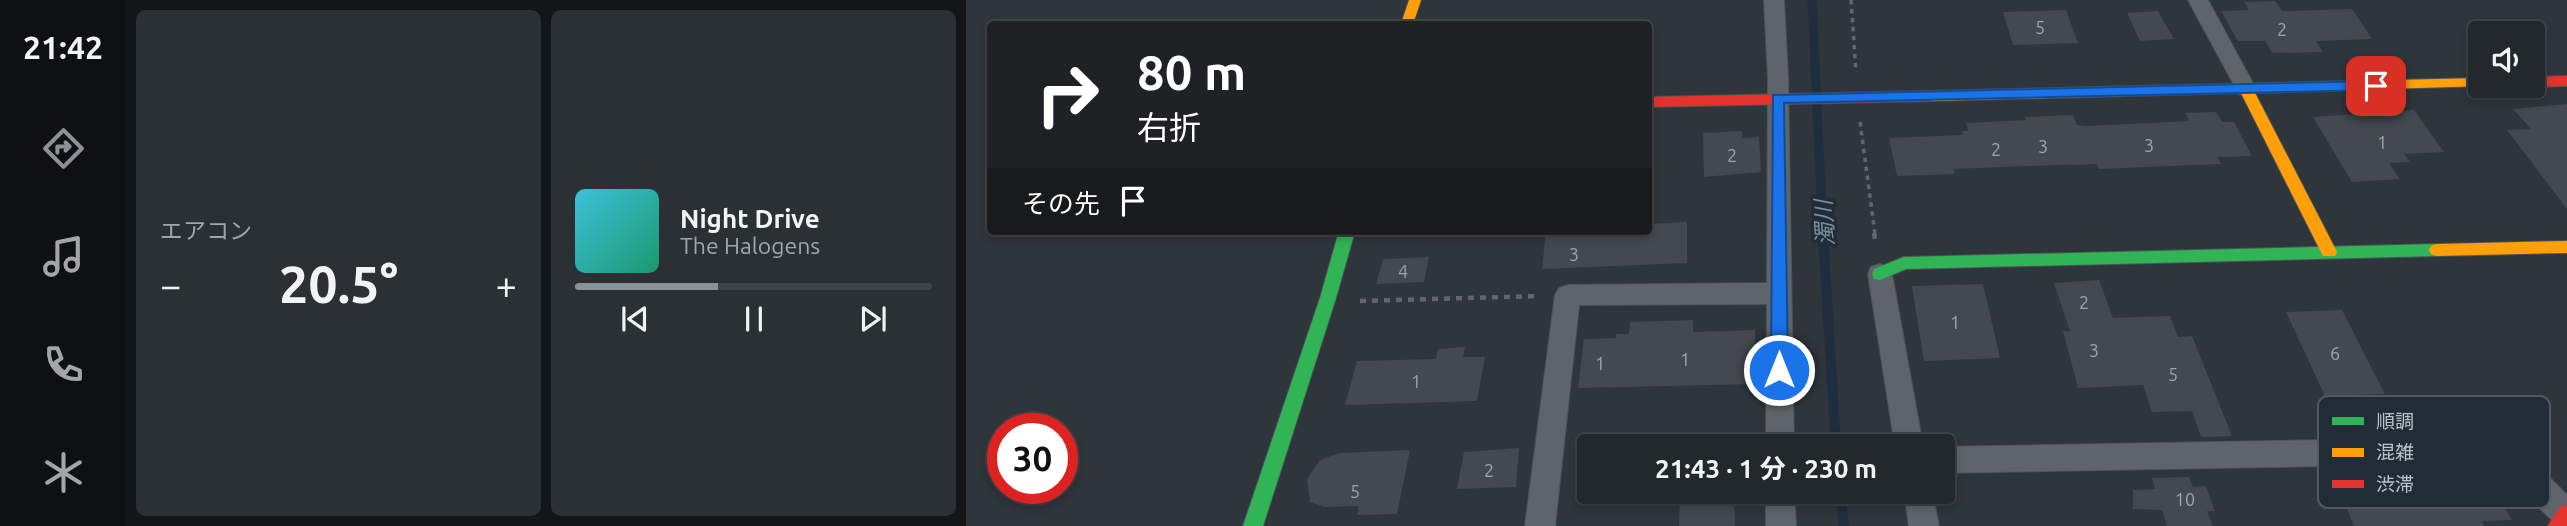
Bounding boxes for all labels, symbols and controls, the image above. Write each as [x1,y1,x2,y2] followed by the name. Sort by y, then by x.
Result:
[2035,17,2045,37] house number: 5
[2277,19,2287,39] house number: 2
[2468,21,2545,98] map controls
[2468,21,2545,98] button: sound
[23,29,103,65] text: 21:42
[1137,44,1246,99] text: 80 m
[1022,49,1113,140] icon: right
[2346,56,2406,116] pin
[2357,67,2395,105] icon: arrive
[1137,109,1201,145] text: 右折
[39,124,88,173] icon: directions
[2377,132,2387,152] house number: 1
[2144,135,2154,155] house number: 3
[2038,136,2048,156] house number: 3
[1991,139,2001,159] house number: 2
[1727,145,1737,165] house number: 2
[1114,182,1152,220] icon: arrive
[1022,189,1100,218] text: その先
[1810,196,1838,247] water label: 濁川
[680,204,820,233] text: Night Drive
[160,218,252,243] text: エアコン
[39,232,88,281] icon: music
[680,233,820,258] text: The Halogens
[1569,244,1579,264] house number: 3
[279,255,398,313] text: 20.5°
[1398,261,1408,281] house number: 4
[160,264,181,306] text: −
[496,264,517,306] text: +
[2079,292,2089,312] house number: 2
[616,300,654,338] icon: previous
[735,300,773,338] icon: pause
[854,300,892,338] icon: next
[1950,312,1960,332] house number: 1
[1742,333,1816,407] position arrow
[39,340,88,389] icon: phone
[2089,340,2099,360] house number: 3
[2330,343,2340,363] house number: 6
[1680,349,1690,369] house number: 1
[1595,353,1605,373] house number: 1
[2168,364,2178,384] house number: 5
[1411,371,1421,391] house number: 1
[2318,396,2550,508] legend
[2376,410,2414,432] text: 順調
[987,413,1078,504] speed limit sign: 30
[2376,441,2414,463] text: 混雑
[39,448,88,497] icon: climate
[1655,454,1877,483] text: 21:43 · 1 分 · 230 m
[1484,460,1494,480] house number: 2
[2376,473,2414,495] text: 渋滞
[1350,481,1360,501] house number: 5
[2175,489,2195,509] house number: 10

